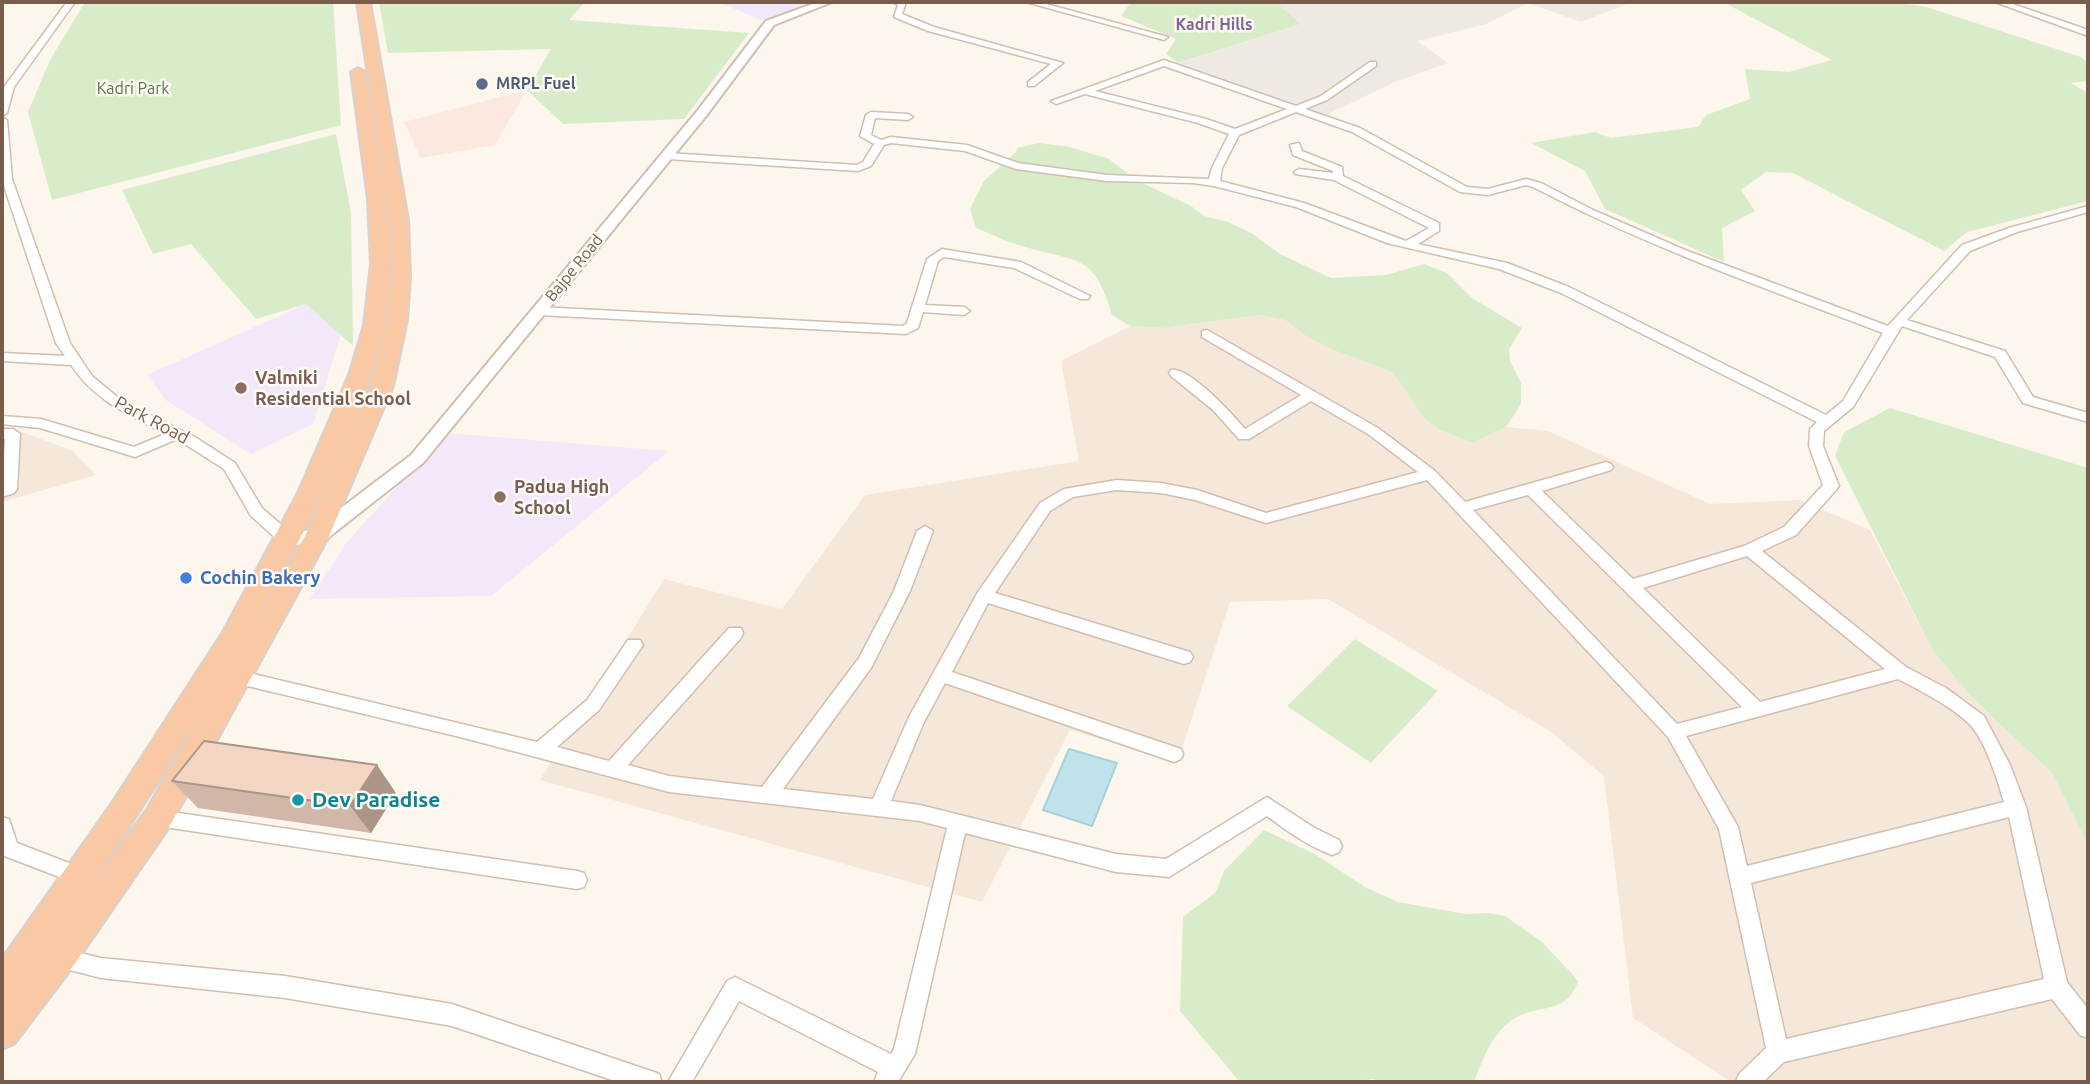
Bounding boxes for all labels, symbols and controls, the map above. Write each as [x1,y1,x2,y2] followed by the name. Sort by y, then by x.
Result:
[1176,15,1252,35] district label: Kadri Hills
[496,74,576,94] place label: MRPL Fuel
[474,76,490,92] marker: MRPL Fuel
[97,79,169,99] park label: Kadri Park
[541,230,607,306] street label: Bajpe Road
[255,367,411,410] place label: Valmiki Residential School
[233,380,249,396] marker: Valmiki Residential School
[111,391,193,449] street label: Park Road
[514,476,609,518] place label: Padua High School
[492,489,508,505] marker: Padua High School
[200,567,320,589] place label: Cochin Bakery
[178,570,194,586] marker: Cochin Bakery
[312,787,440,813] place label: Dev Paradise
[290,792,306,808] marker: Dev Paradise

